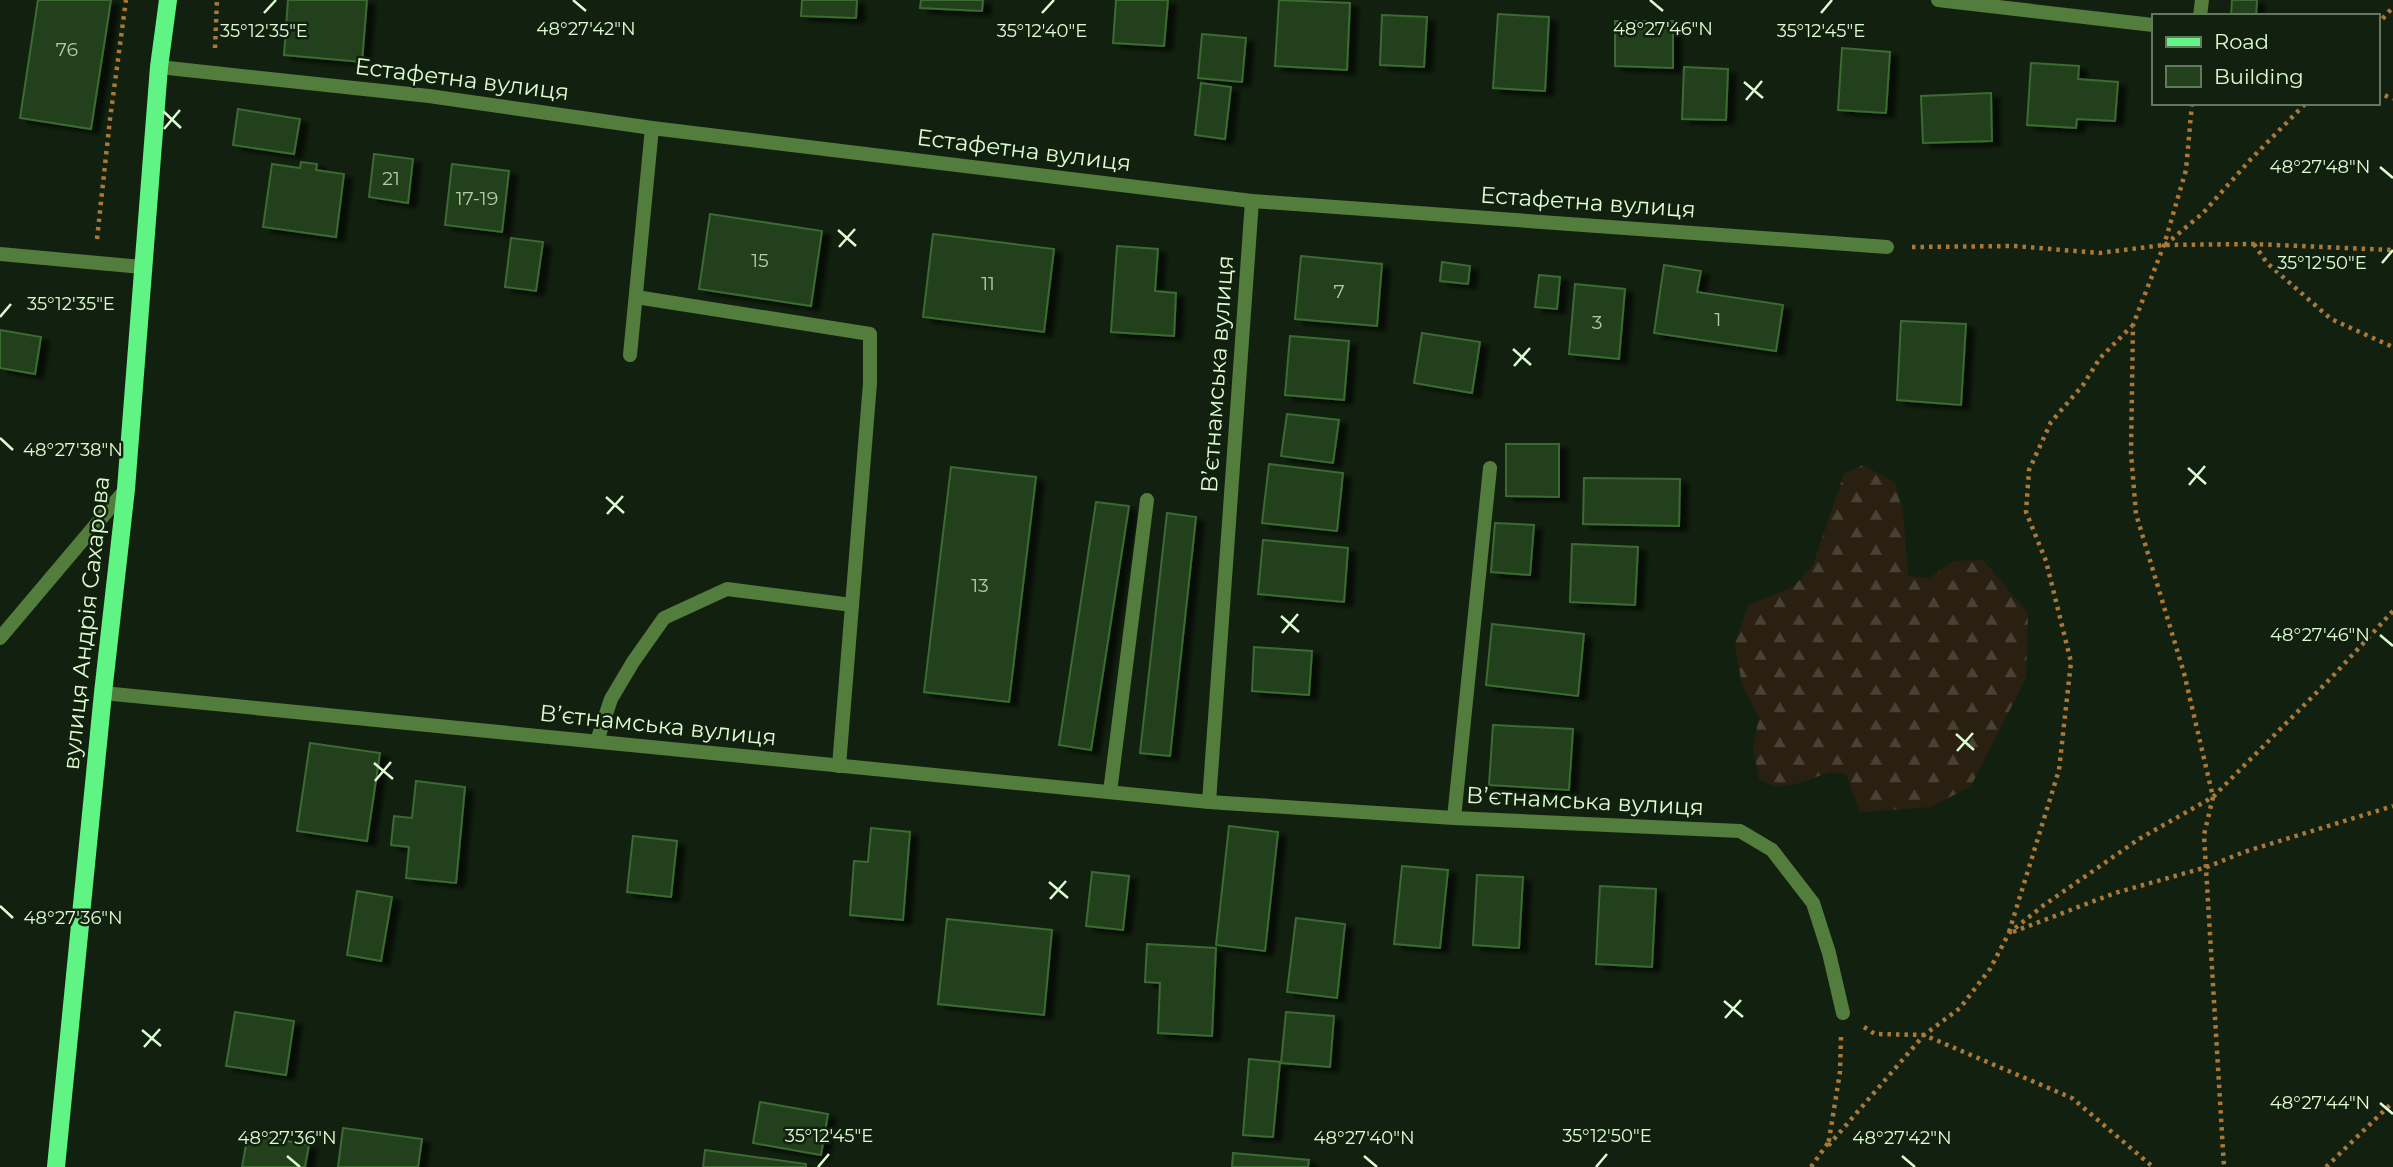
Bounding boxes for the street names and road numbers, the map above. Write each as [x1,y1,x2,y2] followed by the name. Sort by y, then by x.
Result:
[353,52,571,106] street label: Естафетна вулиця
[915,123,1133,177] street label: Естафетна вулиця
[1479,181,1697,223] street label: Естафетна вулиця
[1195,254,1239,494] street label: Вʼєтнамська вулиця
[57,475,115,771] street label: вулиця Андрія Сахарова
[538,699,778,751] street label: Вʼєтнамська вулиця
[1465,781,1705,821] street label: Вʼєтнамська вулиця

